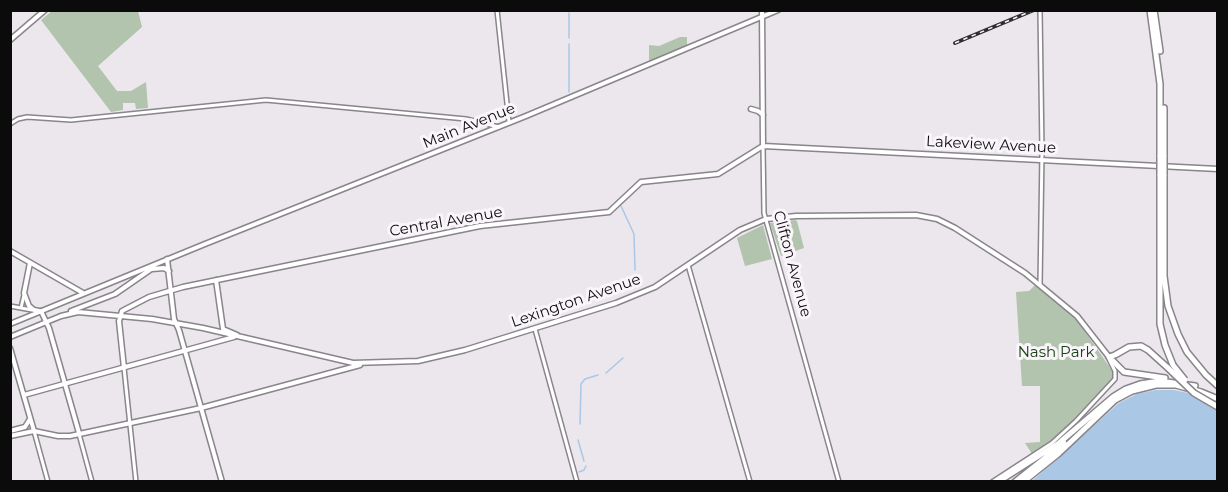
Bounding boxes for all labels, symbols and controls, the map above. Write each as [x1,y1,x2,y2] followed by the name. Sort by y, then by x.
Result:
[420,99,518,153] street label: Main Avenue
[926,133,1056,157] street label: Lakeview Avenue
[388,203,504,241] street label: Central Avenue
[769,209,815,319] street label: Clifton Avenue
[509,270,643,332] street label: Lexington Avenue
[1018,344,1094,362] park label: Nash Park

